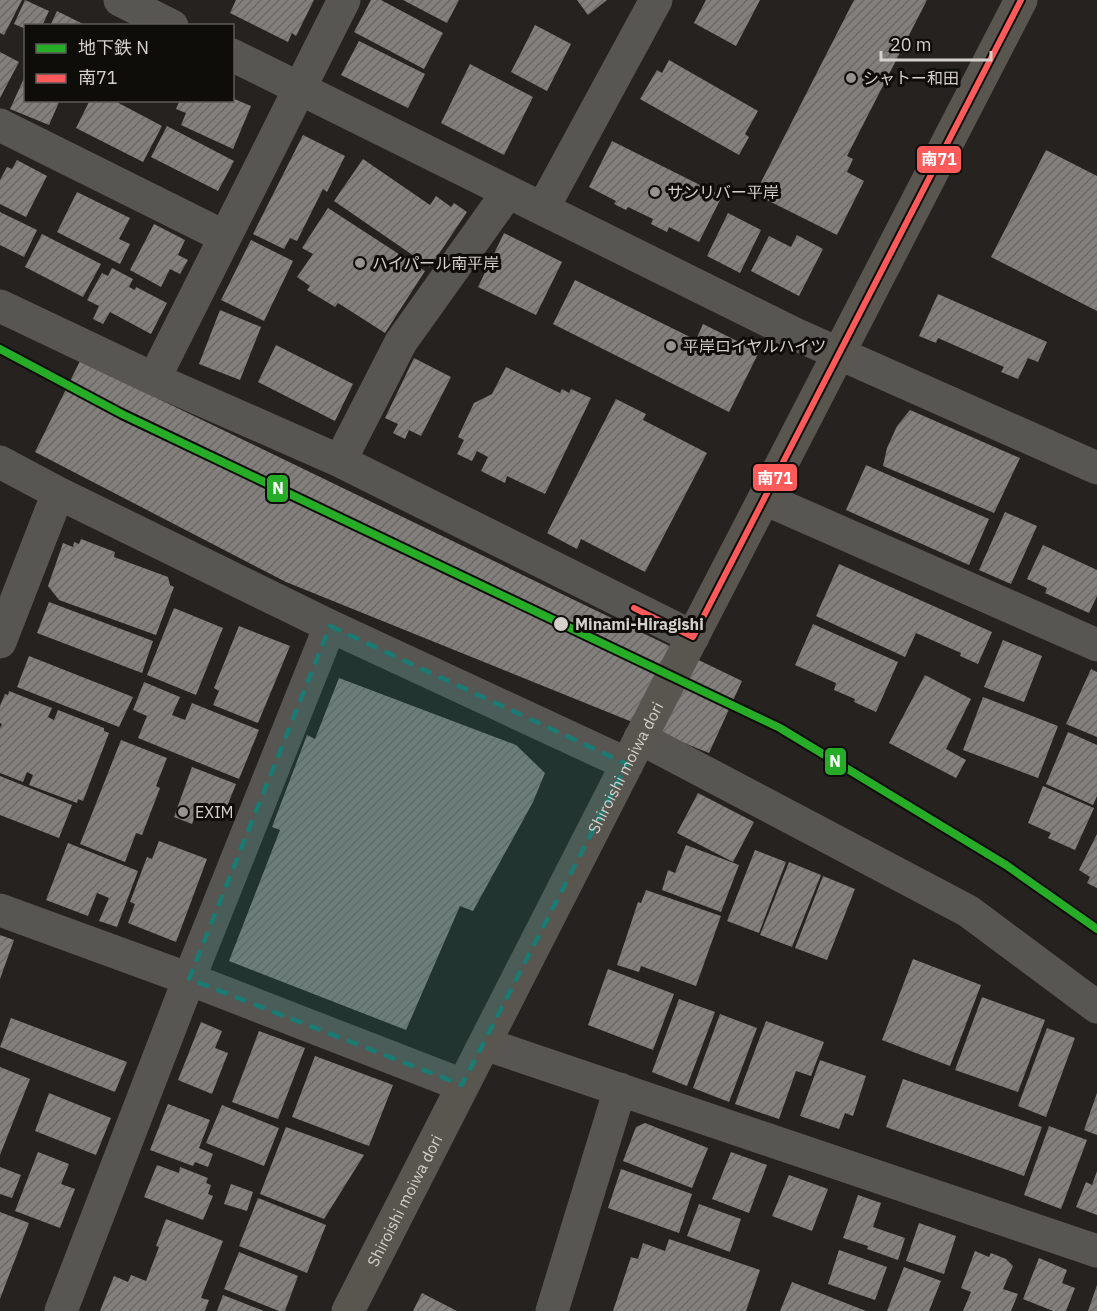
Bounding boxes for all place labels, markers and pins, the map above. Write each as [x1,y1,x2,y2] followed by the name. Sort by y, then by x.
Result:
[863,68,959,88] place label: シャトー和田
[844,71,858,85] marker: シャトー和田
[667,182,779,202] place label: サンリバー平岸
[648,185,662,199] marker: サンリバー平岸
[372,253,499,273] place label: ハイパール南平岸
[353,256,367,270] marker: ハイパール南平岸
[683,336,826,356] place label: 平岸ロイヤルハイツ
[664,339,678,353] marker: 平岸ロイヤルハイツ
[575,614,704,634] place label: Minami-Hiragishi
[552,615,570,633] marker: Minami-Hiragishi
[195,802,234,822] place label: EXIM
[176,805,190,819] marker: EXIM

